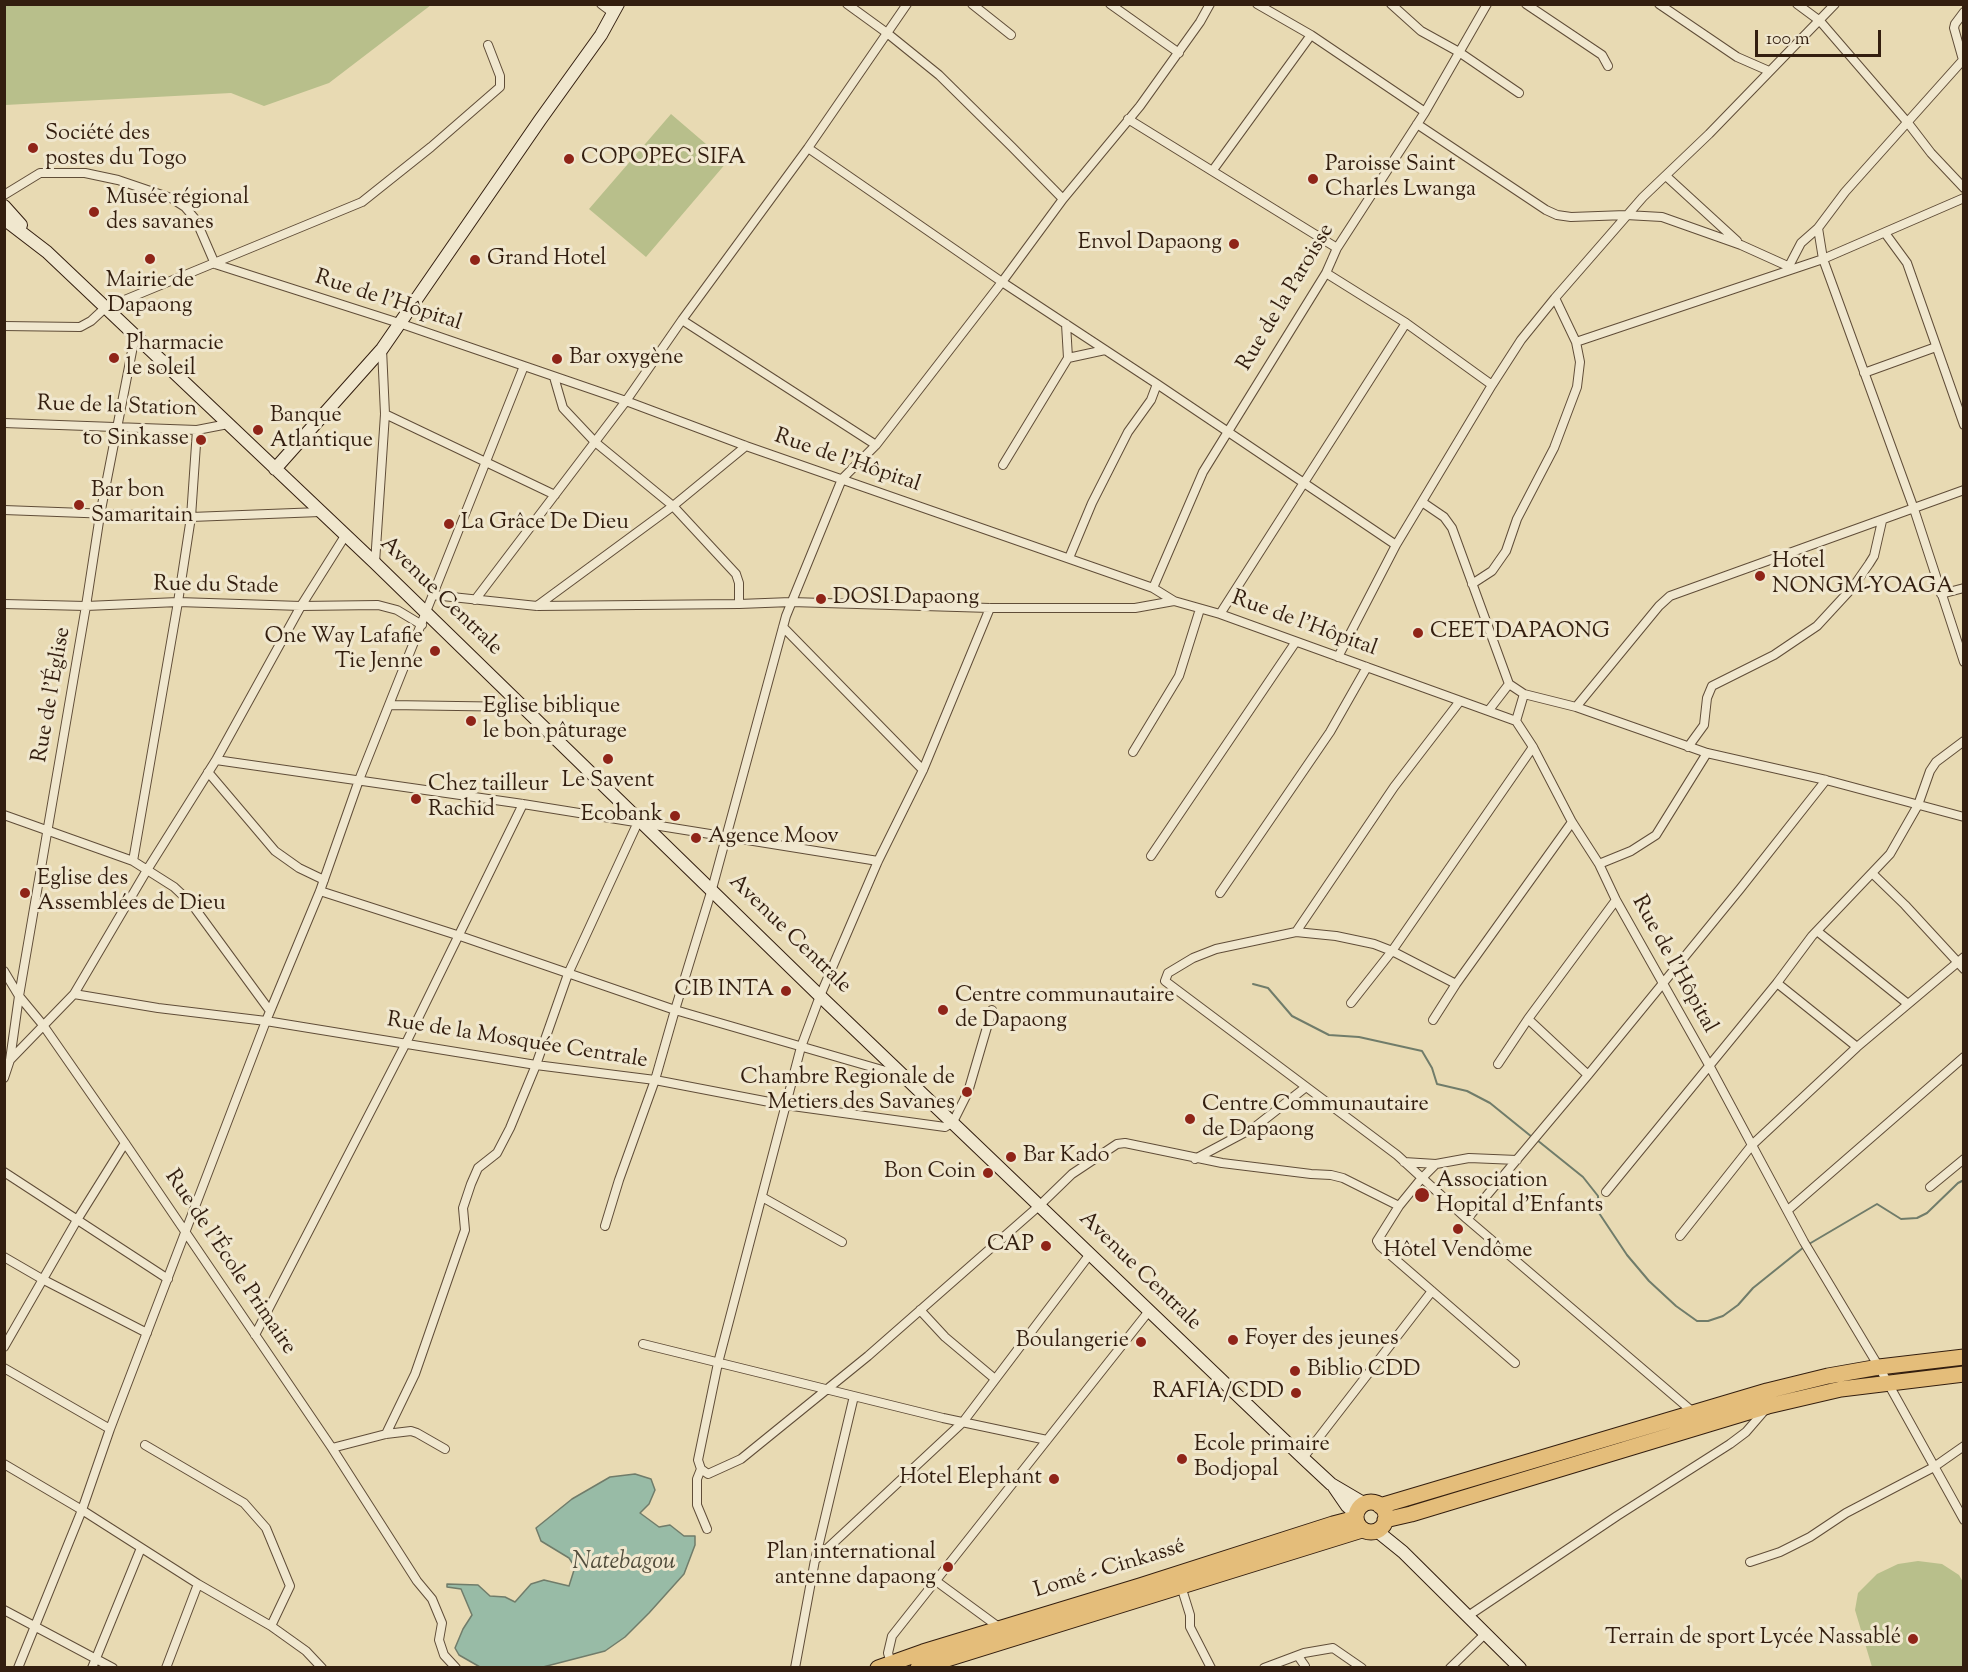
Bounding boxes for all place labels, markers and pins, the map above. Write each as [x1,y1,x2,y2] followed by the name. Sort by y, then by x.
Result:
[45,122,187,174] place label: Société des postes du Togo
[26,141,40,155] marker: Société des postes du Togo
[581,146,746,172] place label: COPOPEC SIFA
[562,152,576,166] marker: COPOPEC SIFA
[1325,153,1476,204] place label: Paroisse Saint Charles Lwanga
[1306,172,1320,186] marker: Paroisse Saint Charles Lwanga
[106,186,249,237] place label: Musée régional des savanes
[87,205,101,219] marker: Musée régional des savanes
[1078,231,1222,257] place label: Envol Dapaong
[1227,237,1241,251] marker: Envol Dapaong
[487,247,606,273] place label: Grand Hotel
[143,252,157,266] marker: Mairie de Dapaong
[468,253,482,267] marker: Grand Hotel
[106,269,194,320] place label: Mairie de Dapaong
[126,332,224,384] place label: Pharmacie le soleil
[569,346,683,372] place label: Bar oxygène
[107,351,121,365] marker: Pharmacie le soleil
[550,352,564,366] marker: Bar oxygène
[270,404,373,456] place label: Banque Atlantique
[251,423,265,437] marker: Banque Atlantique
[83,427,189,453] place label: to Sinkasse
[194,433,208,447] marker: to Sinkasse
[91,479,194,530] place label: Bar bon Samaritain
[72,498,86,512] marker: Bar bon Samaritain
[461,511,629,537] place label: La Grâce De Dieu
[442,517,456,531] marker: La Grâce De Dieu
[1772,550,1954,602] place label: Hotel NONGM-YOAGA
[1753,569,1767,583] marker: Hotel NONGM-YOAGA
[833,586,979,612] place label: DOSI Dapaong
[814,592,828,606] marker: DOSI Dapaong
[1430,620,1610,646] place label: CEET DAPAONG
[265,625,423,676] place label: One Way Lafafie Tie Jenne
[1411,626,1425,640] marker: CEET DAPAONG
[428,644,442,658] marker: One Way Lafafie Tie Jenne
[483,695,627,746] place label: Eglise biblique le bon pâturage
[464,714,478,728] marker: Eglise biblique le bon pâturage
[601,752,615,766] marker: Le Savent
[562,769,654,795] place label: Le Savent
[428,773,549,824] place label: Chez tailleur Rachid
[409,792,423,806] marker: Chez tailleur Rachid
[581,803,663,829] place label: Ecobank
[668,809,682,823] marker: Ecobank
[708,825,839,851] place label: Agence Moov
[689,831,703,845] marker: Agence Moov
[37,867,226,918] place label: Eglise des Assemblées de Dieu
[18,886,32,900] marker: Eglise des Assemblées de Dieu
[674,978,774,1004] place label: CIB INTA
[779,984,793,998] marker: CIB INTA
[955,984,1174,1036] place label: Centre communautaire de Dapaong
[936,1003,950,1017] marker: Centre communautaire de Dapaong
[740,1066,955,1118] place label: Chambre Regionale de Metiers des Savanes
[960,1085,974,1099] marker: Chambre Regionale de Metiers des Savanes
[1202,1093,1429,1144] place label: Centre Communautaire de Dapaong
[1183,1112,1197,1126] marker: Centre Communautaire de Dapaong
[1023,1144,1110,1170] place label: Bar Kado
[1004,1150,1018,1164] marker: Bar Kado
[884,1160,976,1186] place label: Bon Coin
[981,1166,995,1180] marker: Bon Coin
[1436,1169,1603,1220] place label: Association Hopital d'Enfants
[1413,1186,1431,1204] marker: Association Hopital d'Enfants
[1451,1222,1465,1236] marker: Hôtel Vendôme
[987,1233,1034,1259] place label: CAP
[1039,1239,1053,1253] marker: CAP
[1384,1239,1532,1265] place label: Hôtel Vendôme
[1245,1327,1399,1353] place label: Foyer des jeunes
[1016,1329,1129,1355] place label: Boulangerie
[1226,1333,1240,1347] marker: Foyer des jeunes
[1134,1335,1148,1349] marker: Boulangerie
[1307,1358,1420,1384] place label: Biblio CDD
[1288,1364,1302,1378] marker: Biblio CDD
[1152,1380,1284,1406] place label: RAFIA/CDD
[1289,1386,1303,1400] marker: RAFIA/CDD
[1194,1433,1330,1484] place label: Ecole primaire Bodjopal
[1175,1452,1189,1466] marker: Ecole primaire Bodjopal
[899,1466,1042,1492] place label: Hotel Elephant
[1047,1472,1061,1486] marker: Hotel Elephant
[767,1541,936,1592] place label: Plan international antenne dapaong
[941,1560,955,1574] marker: Plan international antenne dapaong
[1605,1626,1901,1652] place label: Terrain de sport Lycée Nassablé
[1906,1632,1920,1646] marker: Terrain de sport Lycée Nassablé

